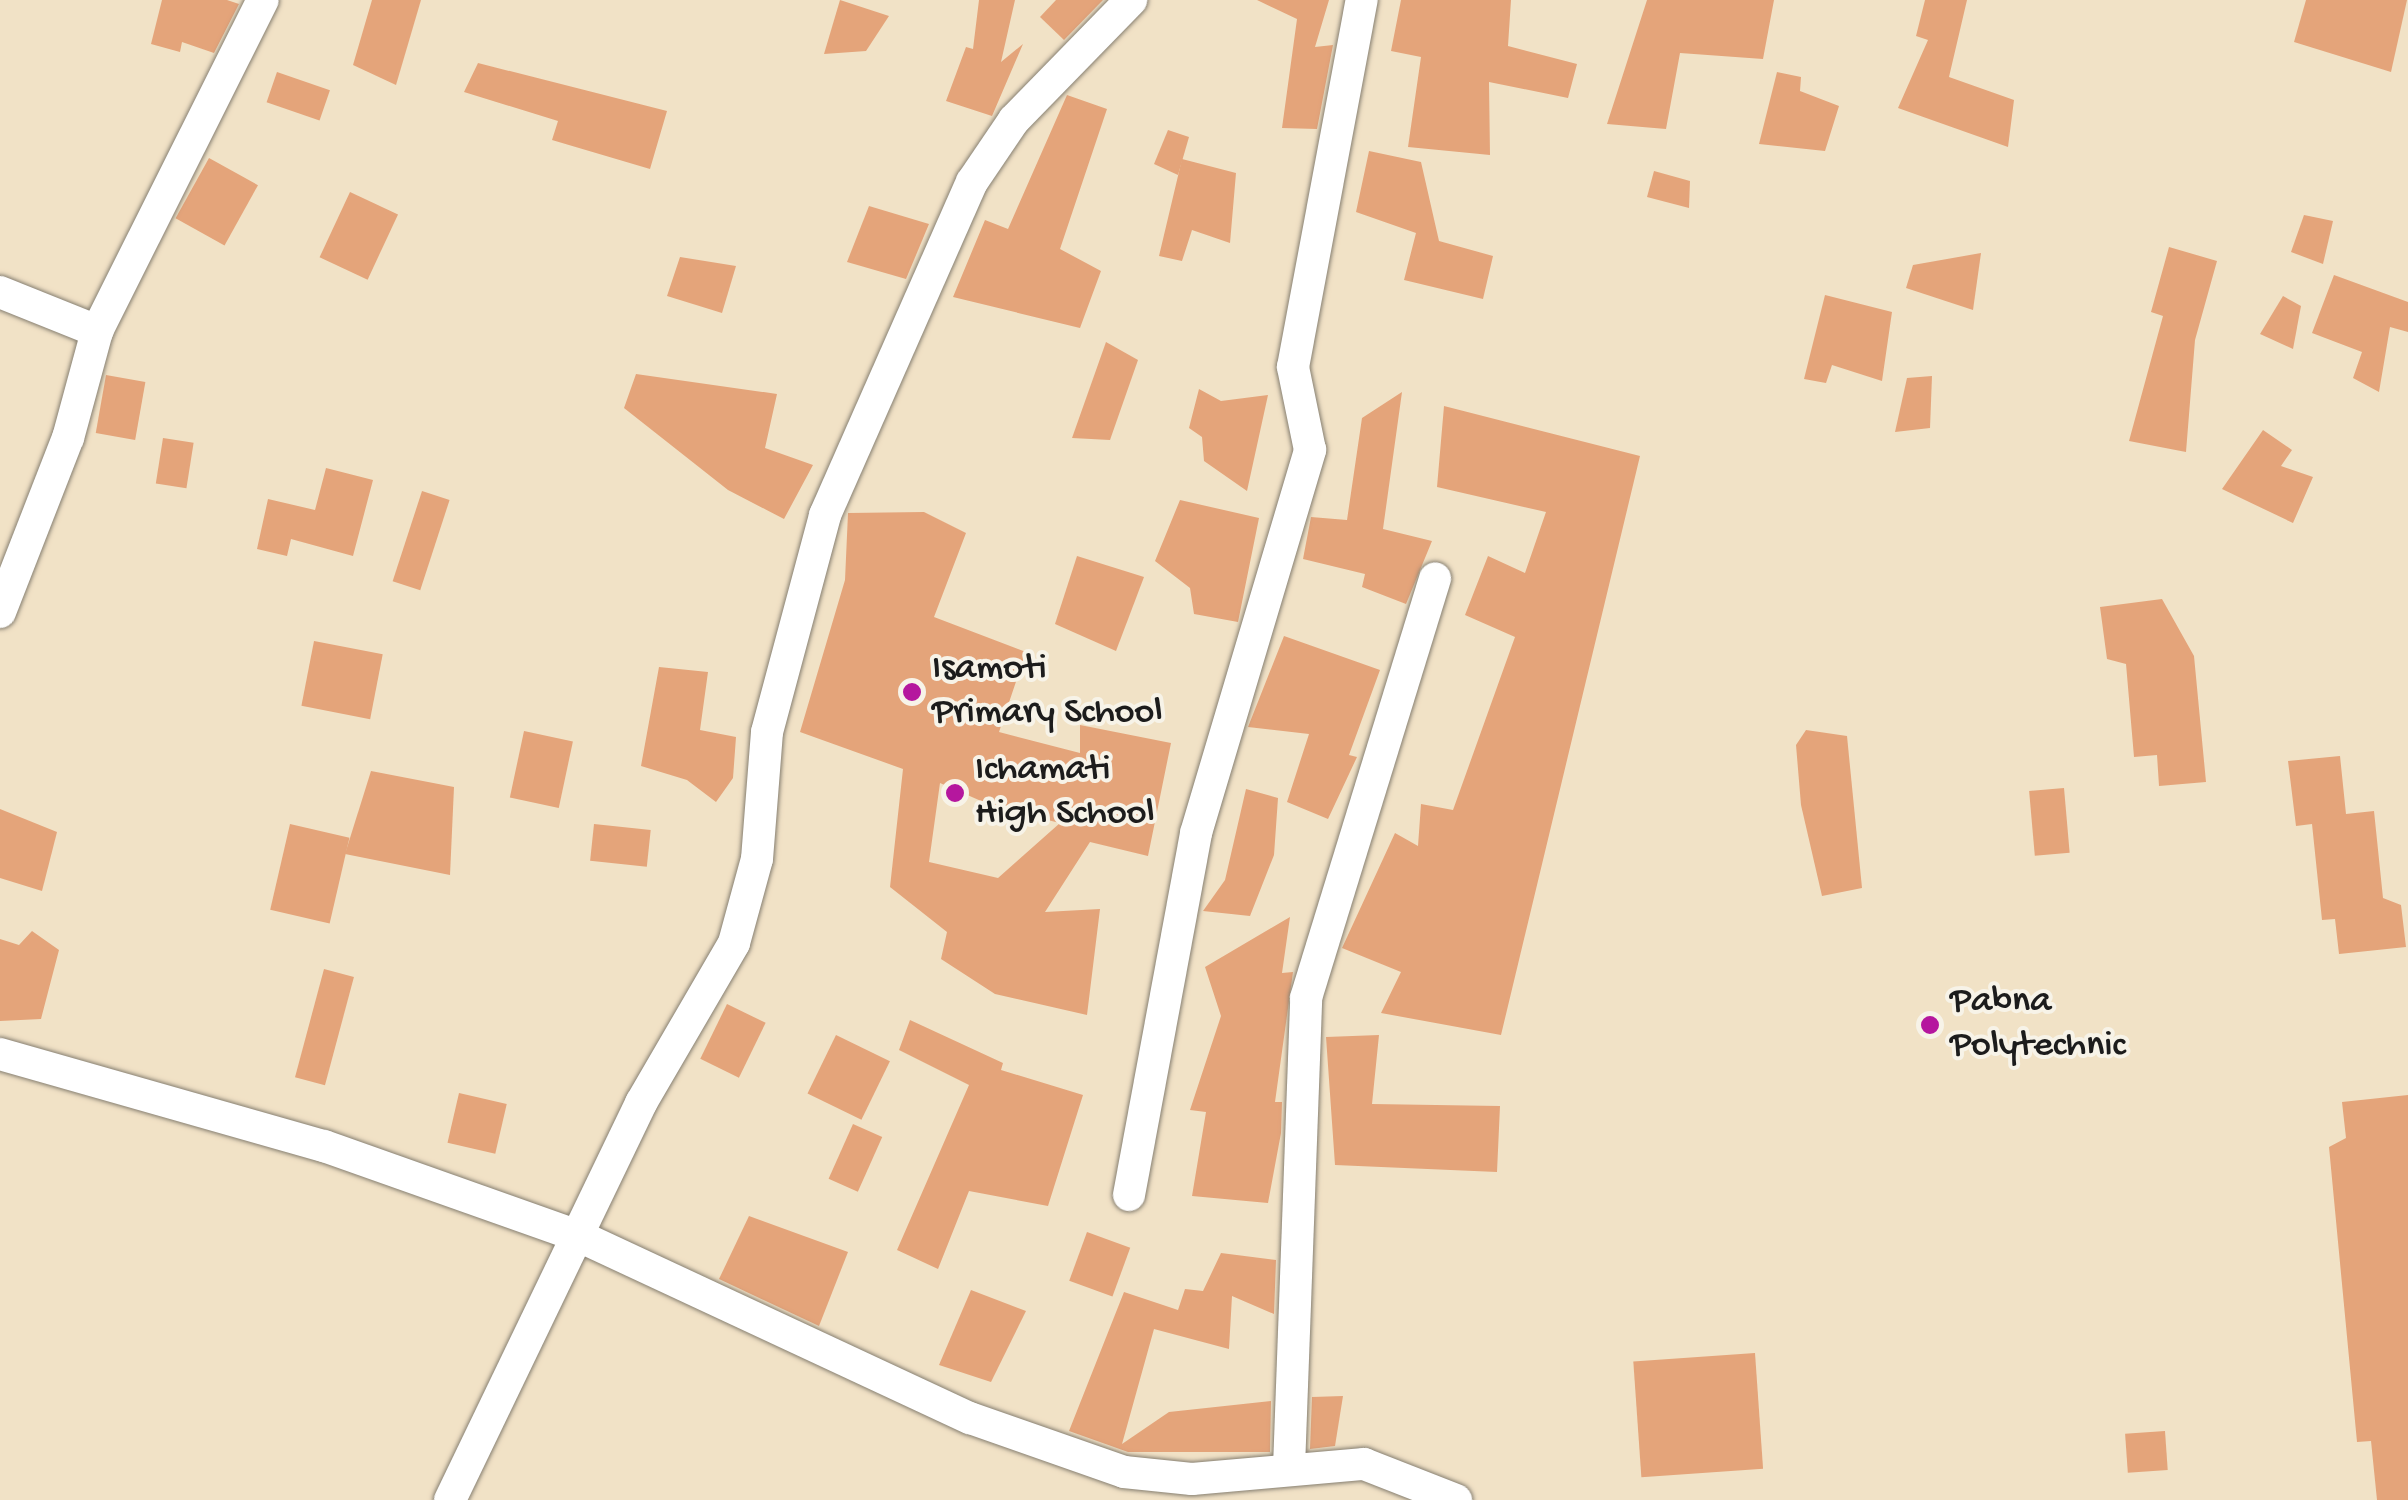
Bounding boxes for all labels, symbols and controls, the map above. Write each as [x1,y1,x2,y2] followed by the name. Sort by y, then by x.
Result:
[932,647,1163,736] place label: Isamoti Primary School
[901,681,923,703] marker: Isamoti Primary School
[975,748,1155,838] place label: Ichamati High School
[944,782,966,804] marker: Ichamati High School
[1950,980,2125,1070] place label: Pabna Polytechnic
[1919,1014,1941,1036] marker: Pabna Polytechnic

